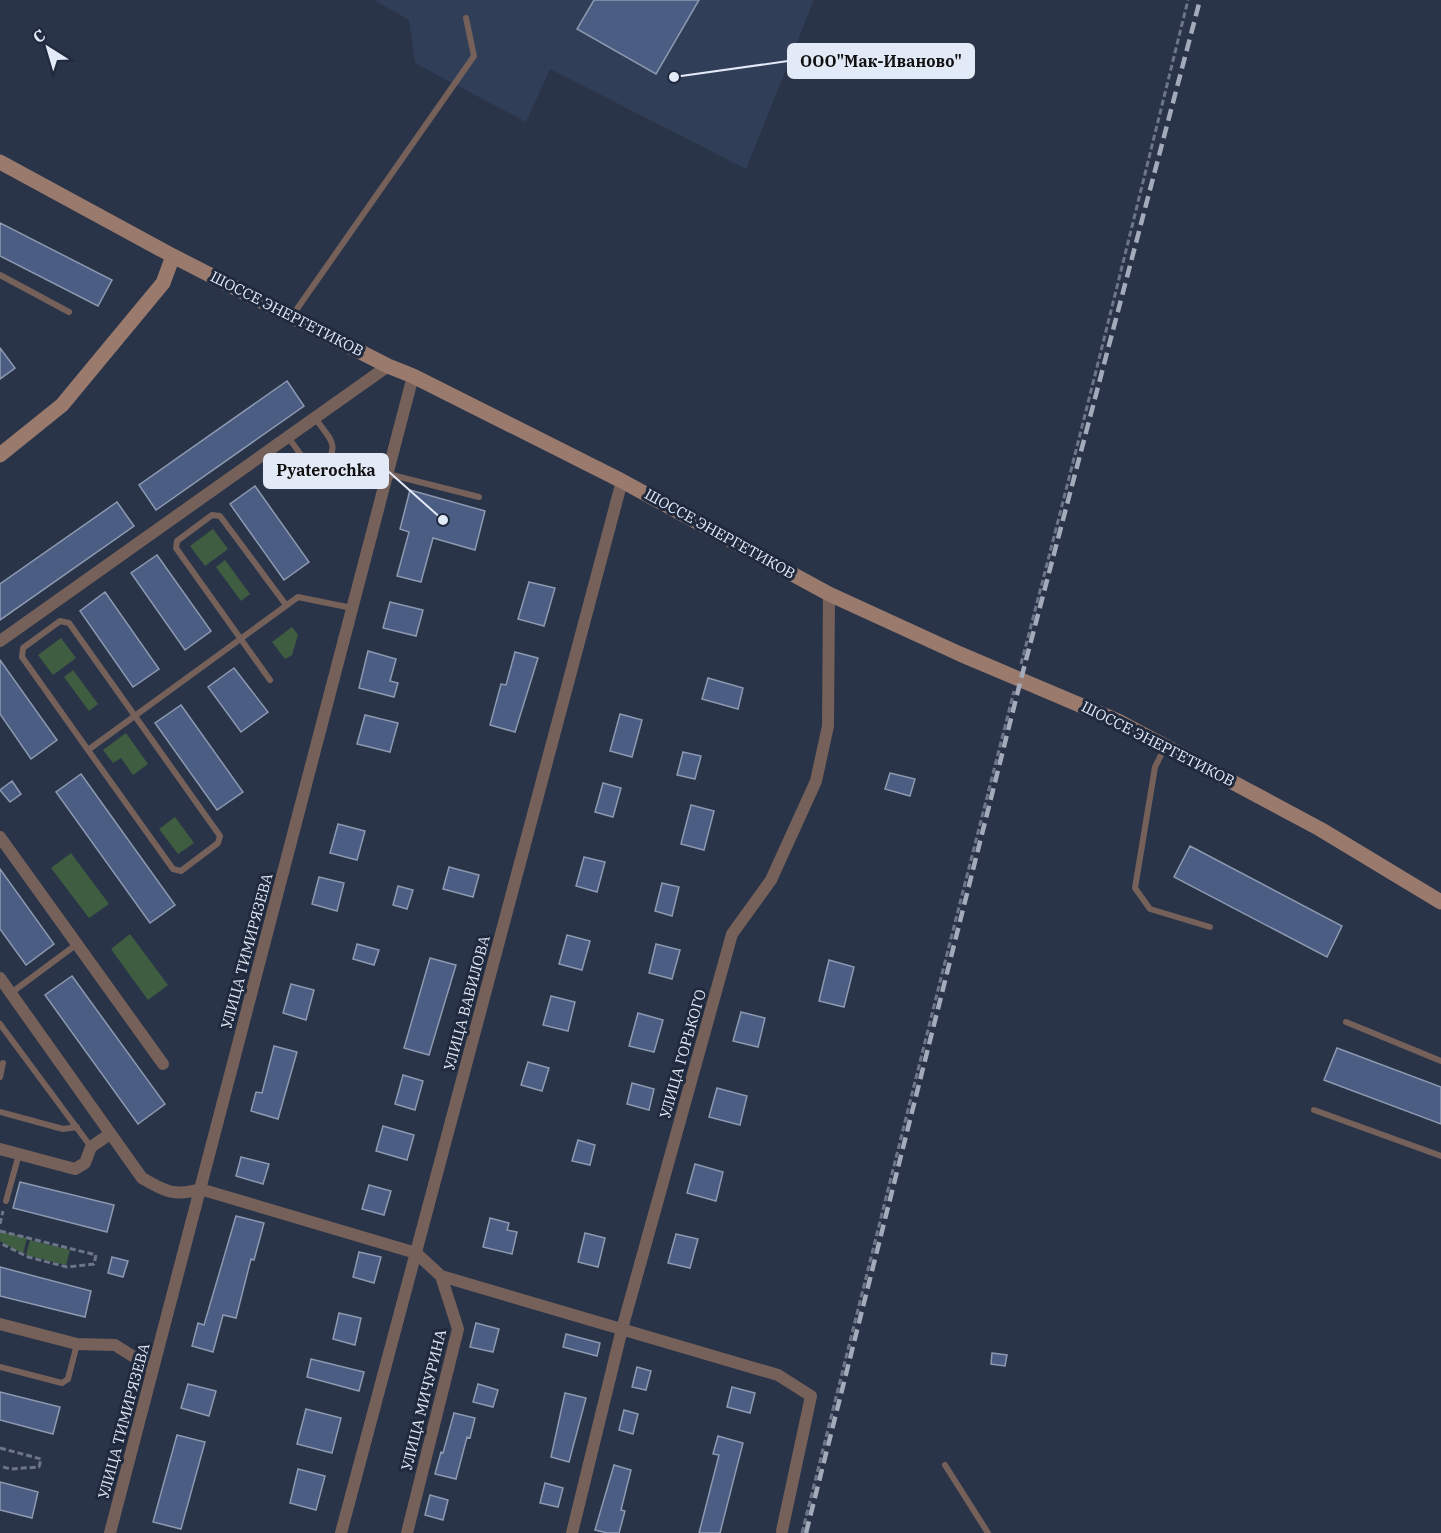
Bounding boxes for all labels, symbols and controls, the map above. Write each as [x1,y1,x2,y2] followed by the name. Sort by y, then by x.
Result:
[18,18,78,78] north arrow
[29,25,49,47] text: С
[788,44,974,78] callout: ООО"Мак-Иваново"
[800,51,962,71] text: ООО"Мак-Иваново"
[208,267,367,360] street label: ШОССЕ ЭНЕРГЕТИКОВ
[264,454,388,488] callout: Pyaterochka
[276,460,376,480] text: Pyaterochka
[642,484,799,583] street label: ШОССЕ ЭНЕРГЕТИКОВ
[1079,697,1238,790] street label: ШОССЕ ЭНЕРГЕТИКОВ
[217,870,277,1031] street label: УЛИЦА ТИМИРЯЗЕВА
[439,933,494,1072] street label: УЛИЦА ВАВИЛОВА
[655,987,710,1121] street label: УЛИЦА ГОРЬКОГО
[397,1327,450,1472] street label: УЛИЦА МИЧУРИНА
[94,1340,154,1501] street label: УЛИЦА ТИМИРЯЗЕВА

